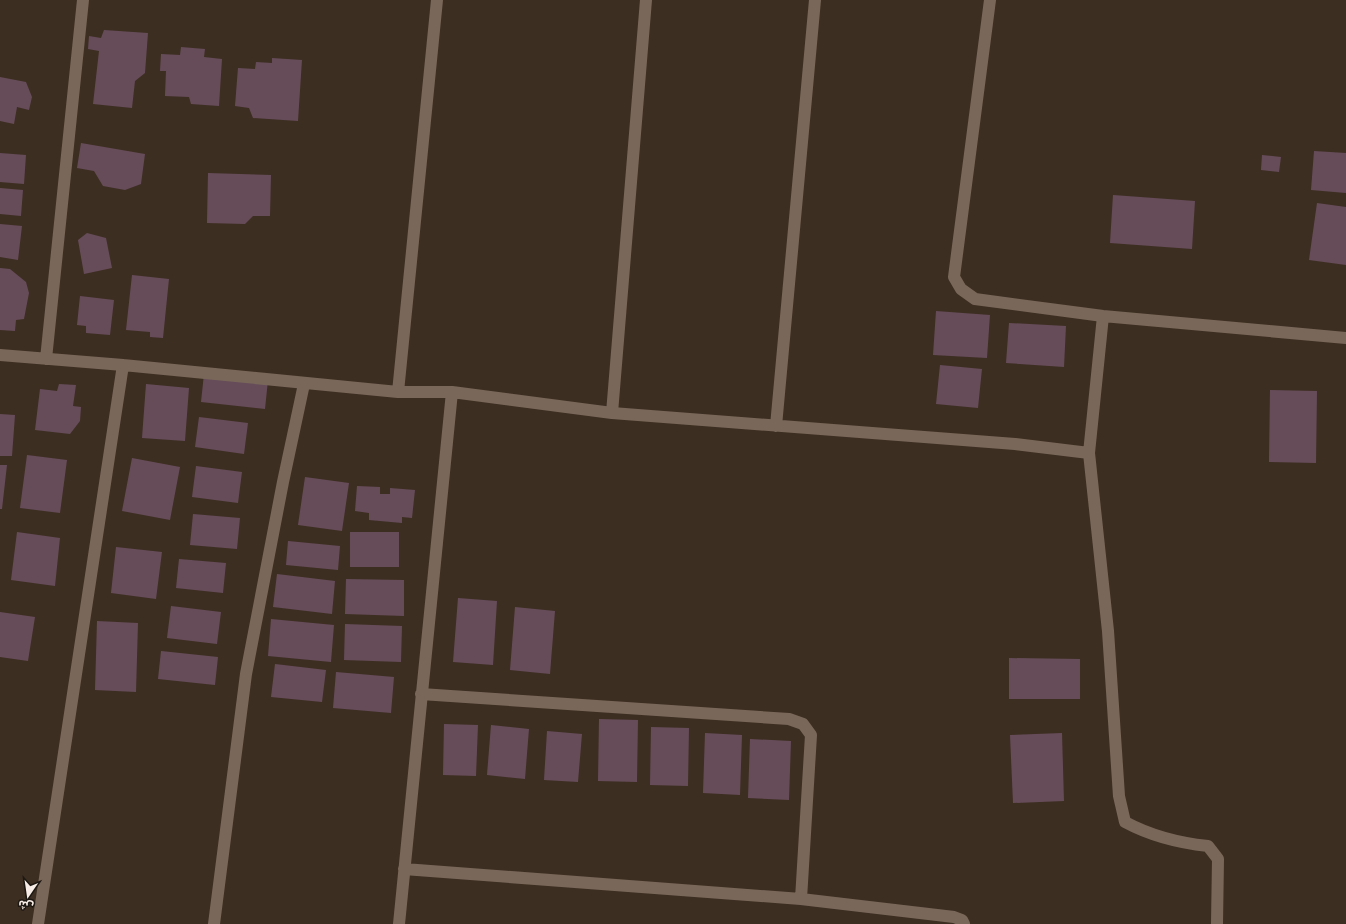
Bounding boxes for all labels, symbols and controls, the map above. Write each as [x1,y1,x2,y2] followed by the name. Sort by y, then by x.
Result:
[8,876,48,916] north arrow
[17,897,35,912] text: ش

